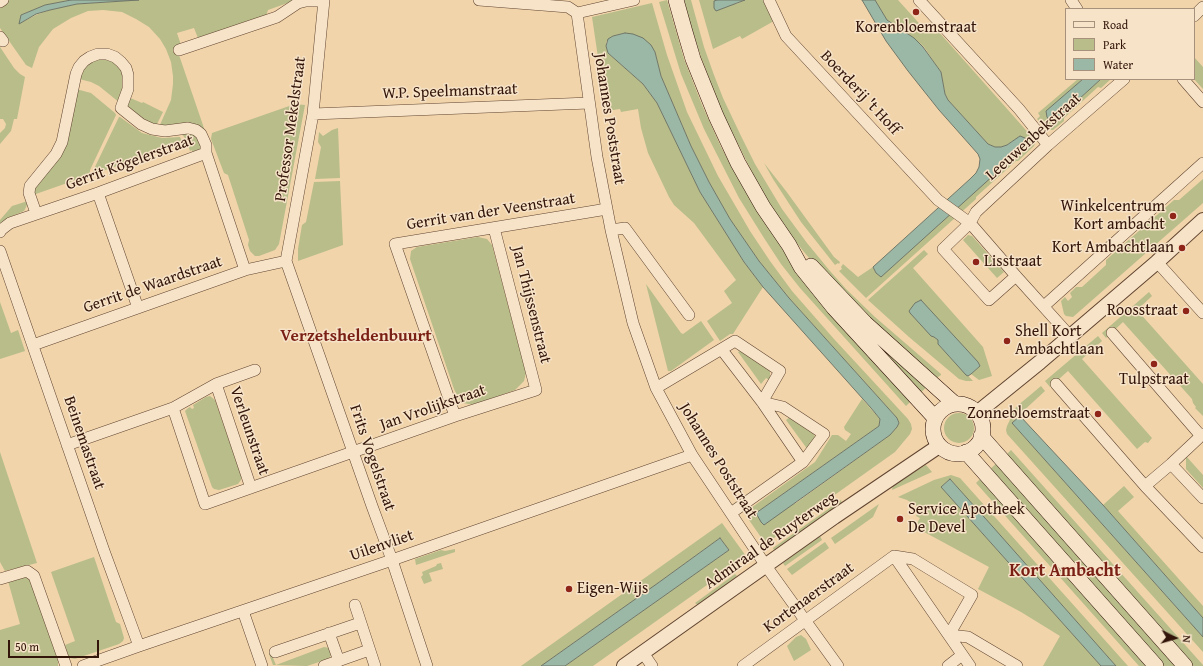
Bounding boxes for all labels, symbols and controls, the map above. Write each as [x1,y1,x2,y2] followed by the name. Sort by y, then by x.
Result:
[911,7,921,17] marker: Korenbloemstraat
[1065,8,1195,80] legend
[1103,16,1128,33] text: Road
[855,18,977,38] place label: Korenbloemstraat
[1103,36,1126,53] text: Park
[816,47,904,139] street label: Boerderij 't Hoff
[589,52,629,186] street label: Johannes Poststraat
[271,55,311,203] street label: Professor Mekelstraat
[1103,56,1133,73] text: Water
[382,80,518,104] street label: W.P. Speelmanstraat
[982,89,1086,185] street label: Leeuwenbekstraat
[63,131,197,195] street label: Gerrit Kögelerstraat
[405,189,577,235] street label: Gerrit van der Veenstraat
[1061,197,1165,235] place label: Winkelcentrum Kort ambacht
[1168,211,1178,221] marker: Winkelcentrum Kort ambacht
[1052,238,1174,258] place label: Kort Ambachtlaan
[1177,243,1187,253] marker: Kort Ambachtlaan
[507,244,555,366] street label: Jan Thijssenstraat
[81,252,225,318] street label: Gerrit de Waardstraat
[984,252,1042,272] place label: Lisstraat
[971,257,981,267] marker: Lisstraat
[1107,301,1178,321] place label: Roosstraat
[1181,306,1191,316] marker: Roosstraat
[1015,322,1104,360] place label: Shell Kort Ambachtlaan
[280,327,432,347] district label: Verzetsheldenbuurt
[1002,336,1012,346] marker: Shell Kort Ambachtlaan
[1149,359,1159,369] marker: Tulpstraat
[1119,370,1189,390] place label: Tulpstraat
[378,381,488,435] street label: Jan Vrolijkstraat
[225,384,273,478] street label: Verleunstraat
[59,394,109,492] street label: Beinemastraat
[675,399,761,523] street label: Johannes Poststraat
[345,402,399,514] street label: Frits Vogelstraat
[967,404,1090,424] place label: Zonnebloemstraat
[1093,409,1103,419] marker: Zonnebloemstraat
[701,488,841,594] street label: Admiraal de Ruyterweg
[908,500,1025,538] place label: Service Apotheek De Devel
[895,514,905,524] marker: Service Apotheek De Devel
[348,526,416,566] street label: Uilenvliet
[760,559,858,637] street label: Kortenaerstraat
[1009,560,1121,582] district label: Kort Ambacht
[577,579,648,599] place label: Eigen-Wijs
[564,584,574,594] marker: Eigen-Wijs
[1155,618,1195,658] north arrow
[10,632,101,658] scale bar
[1179,635,1195,643] text: N
[15,638,39,655] text: 50 m

